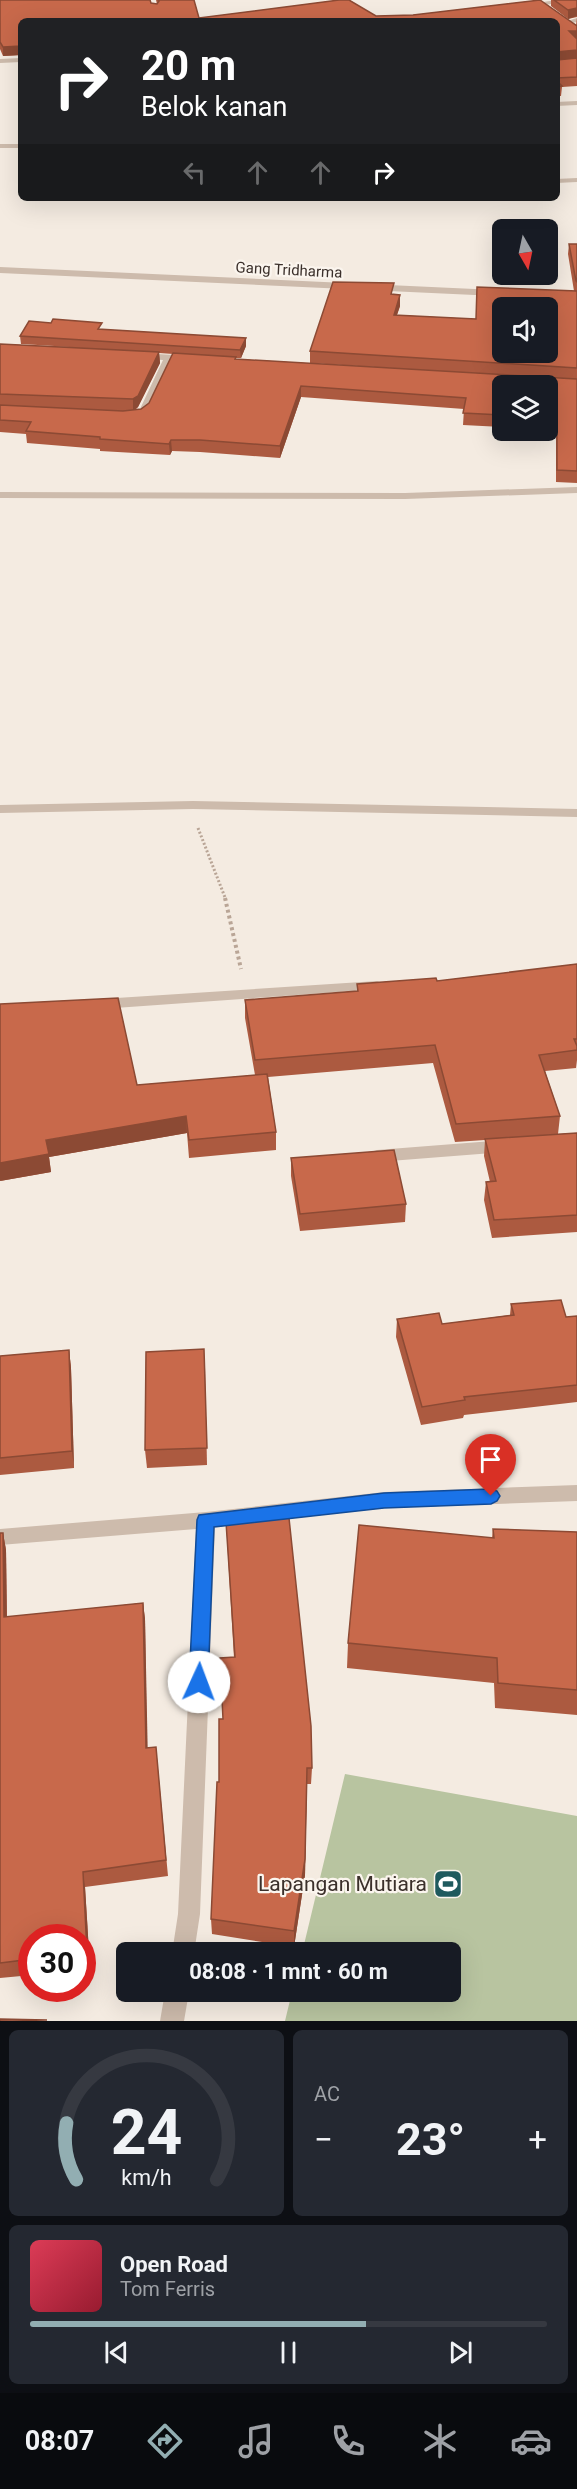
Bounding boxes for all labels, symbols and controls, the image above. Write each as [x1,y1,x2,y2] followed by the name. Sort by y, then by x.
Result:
[141,41,236,90] text: 20 m
[42,42,120,120] icon: right
[141,91,287,123] text: Belok kanan
[178,156,211,189] icon: left
[241,156,274,189] icon: ahead
[304,156,337,189] icon: ahead
[367,156,400,189] icon: right
[492,219,558,285] north arrow
[492,219,558,441] map controls
[235,258,343,282] street label: Gang Tridharma
[492,297,558,363] button: sound
[492,375,558,441] button: layers
[465,1434,516,1496] pin
[474,1443,507,1476] icon: arrive
[167,1650,231,1714] position arrow
[432,1868,464,1900] sports icon: Lapangan Mutiara
[258,1872,427,1896] place label: Lapangan Mutiara
[18,1924,96,2002] speed limit sign: 30
[189,1959,388,1984] text: 08:08 · 1 mnt · 60 m
[314,2082,340,2106] text: AC
[111,2096,182,2169] text: 24
[396,2113,465,2166] text: 23°
[314,2120,333,2159] text: −
[528,2120,547,2159] text: +
[121,2165,172,2190] text: km/h
[120,2252,228,2277] text: Open Road
[120,2277,215,2301] text: Tom Ferris
[100,2336,133,2369] icon: previous
[272,2336,305,2369] icon: pause
[444,2336,477,2369] icon: next
[144,2420,186,2462] icon: directions
[235,2420,277,2462] icon: music
[327,2420,369,2462] icon: phone
[419,2420,461,2462] icon: climate
[510,2420,552,2462] icon: car
[25,2425,94,2457] text: 08:07

